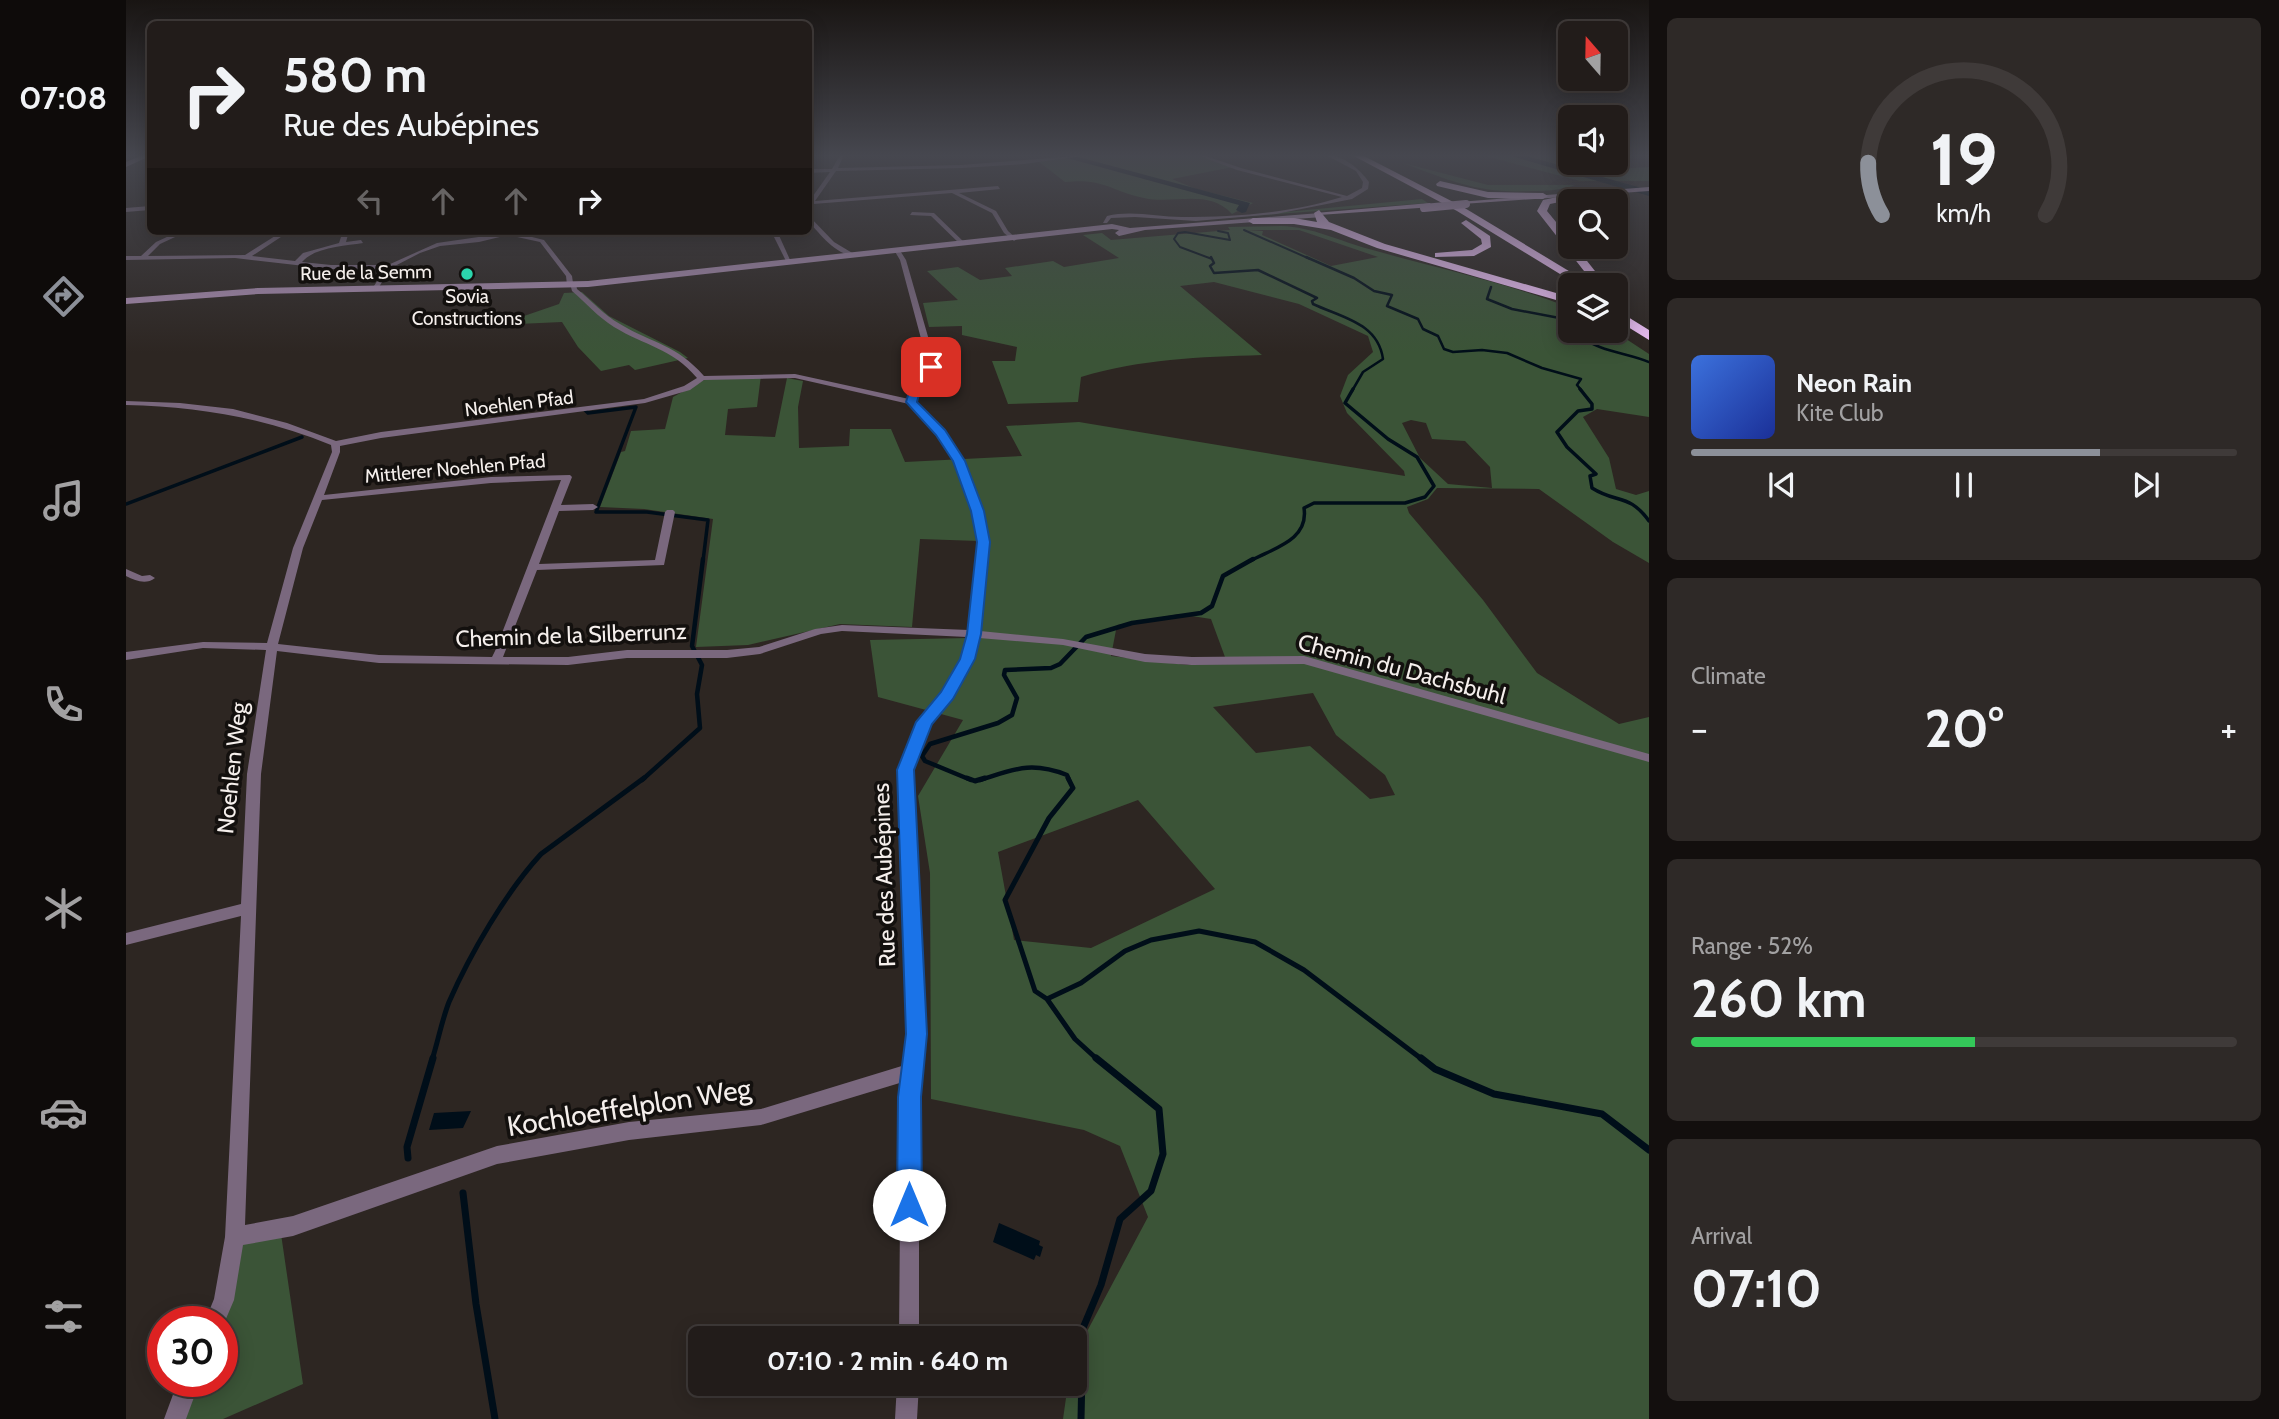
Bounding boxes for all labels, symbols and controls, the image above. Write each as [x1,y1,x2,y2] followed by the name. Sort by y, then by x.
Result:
[1558,21,1628,91] north arrow
[1558,21,1628,343] map controls
[283,45,427,104] text: 580 m
[168,49,259,140] icon: right
[19,78,107,117] text: 07:08
[283,105,539,144] text: Rue des Aubépines
[1558,105,1628,175] button: sound
[1930,115,1998,203] text: 19
[351,182,389,220] icon: left
[424,182,462,220] icon: ahead
[497,182,535,220] icon: ahead
[570,182,608,220] icon: right
[1558,189,1628,259] button: search
[1937,198,1991,228] text: km/h
[300,260,432,285] street label: Rue de la Semm
[459,266,475,282] marker: Sovia Constructions
[39,272,88,321] icon: directions
[1558,273,1628,343] button: layers
[412,285,522,330] place label: Sovia Constructions
[901,337,961,397] pin
[912,348,950,386] icon: arrive
[1796,367,1912,399] text: Neon Rain
[463,385,575,422] street label: Noehlen Pfad
[1796,399,1883,427] text: Kite Club
[364,449,546,488] street label: Mittlerer Noehlen Pfad
[1763,466,1801,504] icon: previous
[1945,466,1983,504] icon: pause
[2127,466,2165,504] icon: next
[39,476,88,525] icon: music
[455,617,687,653] street label: Chemin de la Silberrunz
[1295,628,1510,710] street label: Chemin du Dachsbuhl
[1691,662,1766,690] text: Climate
[39,680,88,729] icon: phone
[1924,697,2004,760] text: 20°
[211,700,253,835] street label: Noehlen Weg
[1691,705,1708,752] text: −
[2220,705,2237,752] text: +
[867,782,901,968] street label: Rue des Aubépines
[39,884,88,933] icon: climate
[1691,932,1813,960] text: Range · 52%
[1691,967,1867,1030] text: 260 km
[505,1071,755,1143] street label: Kochloeffelplon Weg
[39,1088,88,1137] icon: car
[872,1168,946,1242] position arrow
[1691,1222,1752,1250] text: Arrival
[1691,1257,1822,1320] text: 07:10
[39,1292,88,1341] icon: filters
[147,1306,238,1397] speed limit sign: 30
[767,1345,1008,1377] text: 07:10 · 2 min · 640 m

